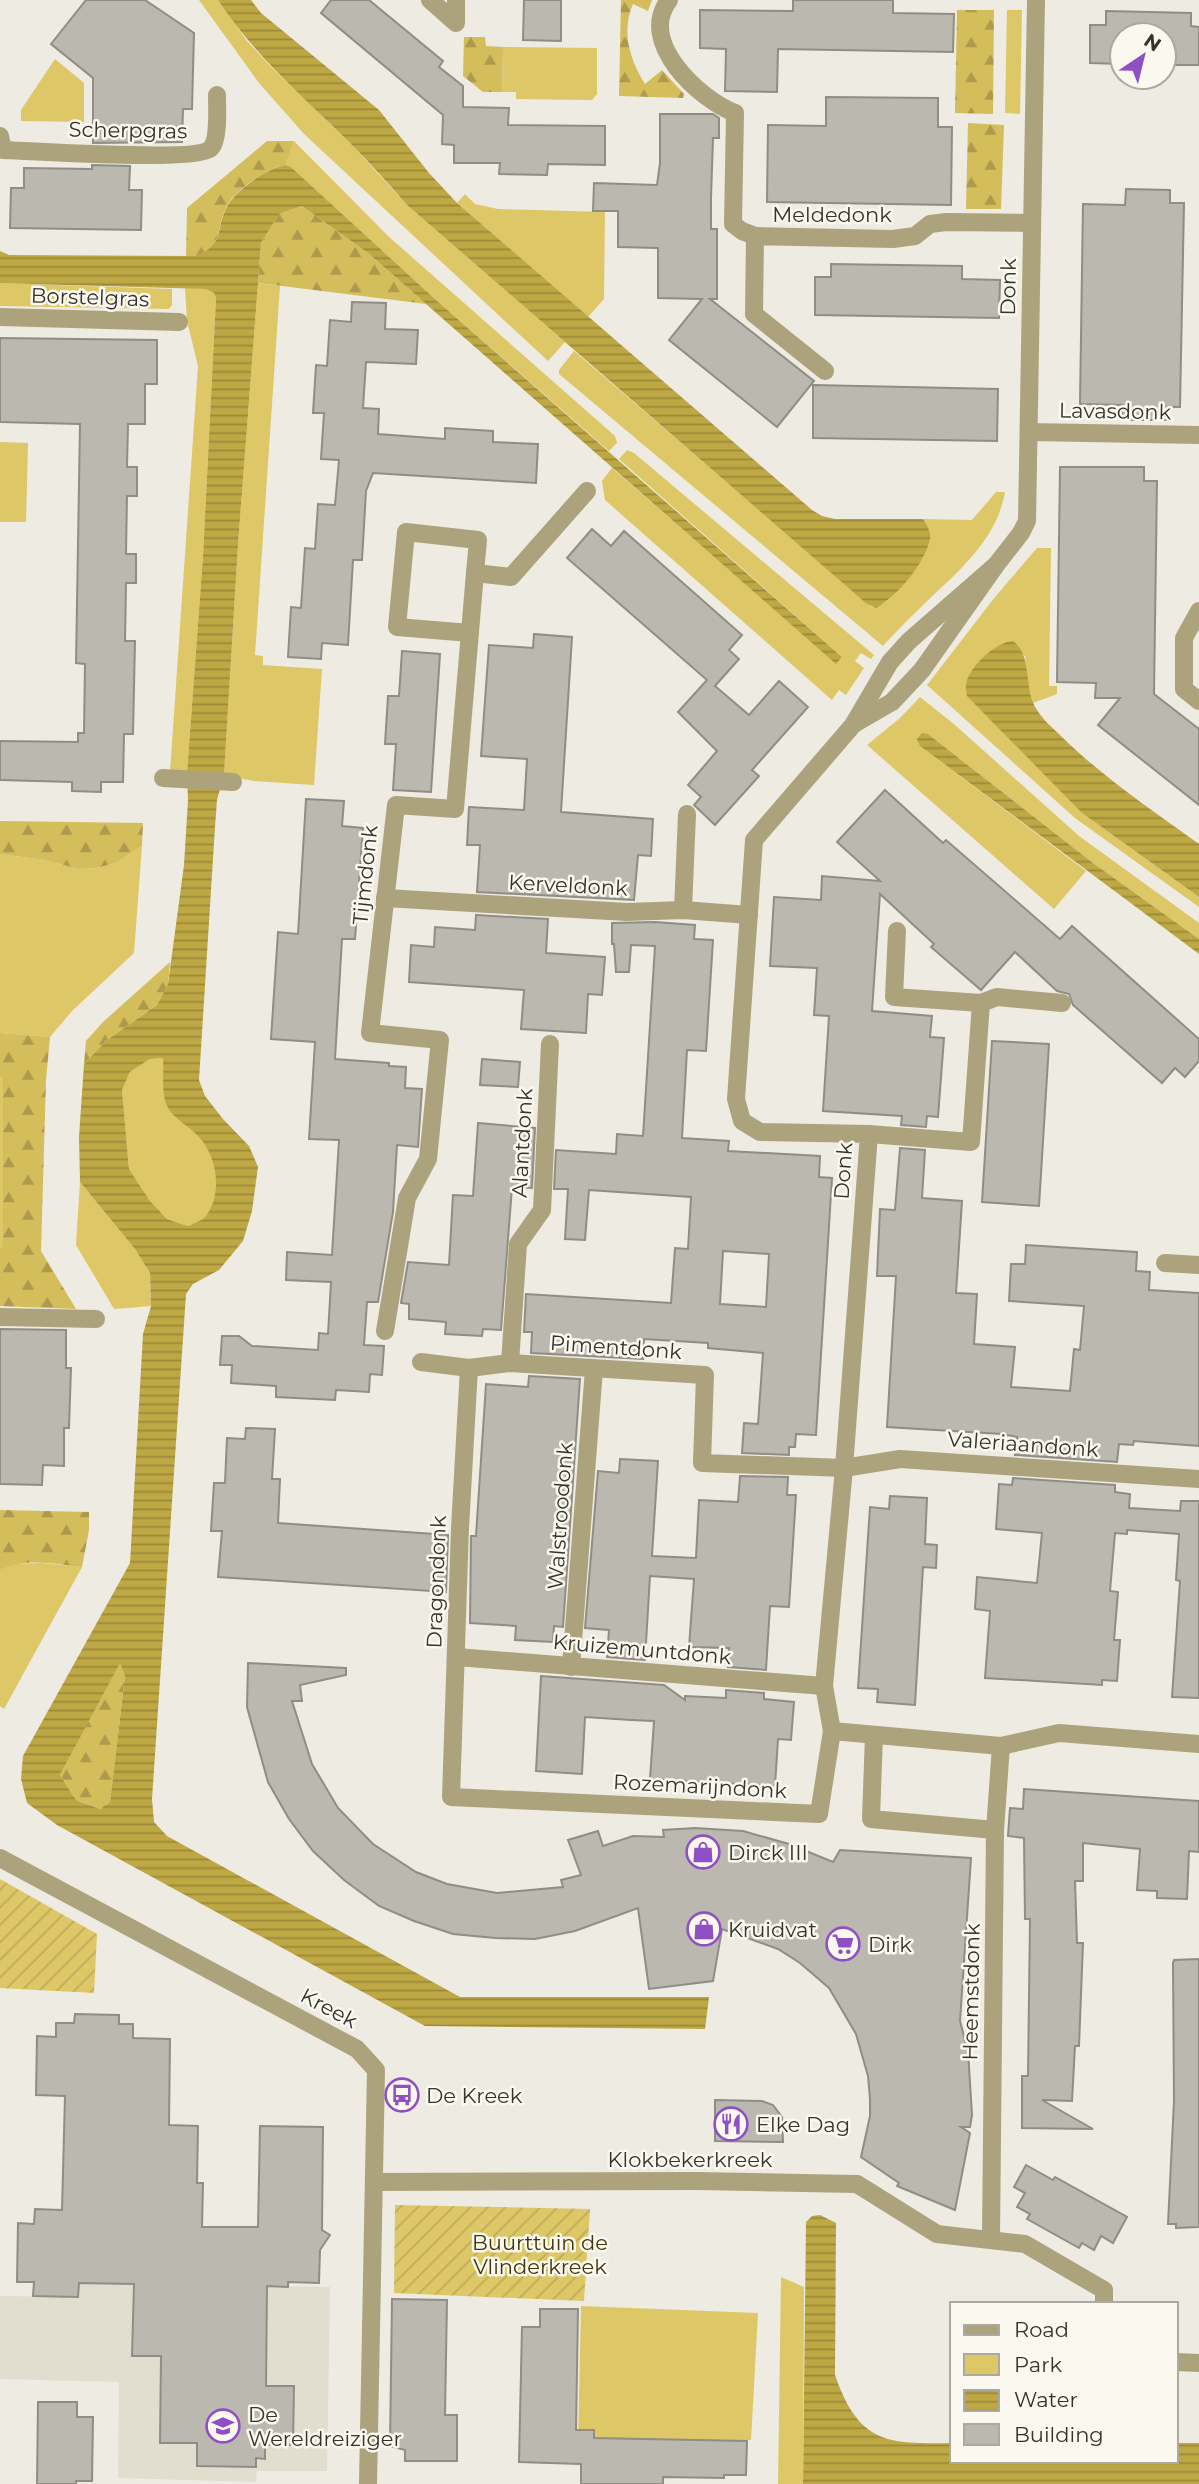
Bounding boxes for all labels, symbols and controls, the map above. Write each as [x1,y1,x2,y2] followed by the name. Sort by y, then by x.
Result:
[1108,21,1178,91] north arrow
[1140,29,1165,56] text: N
[69,116,187,144] street label: Scherpgras
[772,202,892,227] street label: Meldedonk
[995,258,1021,316] street label: Donk
[30,282,150,312] street label: Borstelgras
[1059,398,1172,424] street label: Lavasdonk
[347,824,383,926] street label: Tijmdonk
[508,869,629,901] street label: Kerveldonk
[507,1087,537,1198] street label: Alantdonk
[829,1141,857,1200] street label: Donk
[549,1330,683,1364] street label: Pimentdonk
[947,1426,1100,1462] street label: Valeriaandonk
[542,1441,578,1591] street label: Walstroodonk
[421,1515,451,1649] street label: Dragondonk
[552,1629,733,1669] street label: Kruizemuntdonk
[612,1769,788,1803] street label: Rozemarijndonk
[684,1833,722,1871] shop icon: Dirck III
[728,1840,808,1865] place label: Dirck III
[685,1910,723,1948] shop icon: Kruidvat
[728,1917,817,1942] place label: Kruidvat
[957,1923,985,2061] street label: Heemstdonk
[824,1925,862,1963] supermarket icon: Dirk
[868,1932,912,1957] place label: Dirk
[296,1983,362,2034] street label: Kreek
[383,2076,421,2114] bus stop icon: De Kreek
[426,2083,523,2108] place label: De Kreek
[712,2105,750,2143] restaurant icon: Elke Dag
[756,2112,850,2137] place label: Elke Dag
[608,2147,773,2172] street label: Klokbekerkreek
[472,2230,608,2279] park label: Buurttuin de Vlinderkreek
[950,2302,1178,2463] legend
[1014,2317,1069,2342] text: Road
[1014,2352,1062,2377] text: Park
[1014,2387,1078,2412] text: Water
[248,2402,402,2451] place label: De Wereldreiziger
[204,2407,242,2445] school or university icon: De Wereldreiziger
[1014,2422,1104,2447] text: Building

